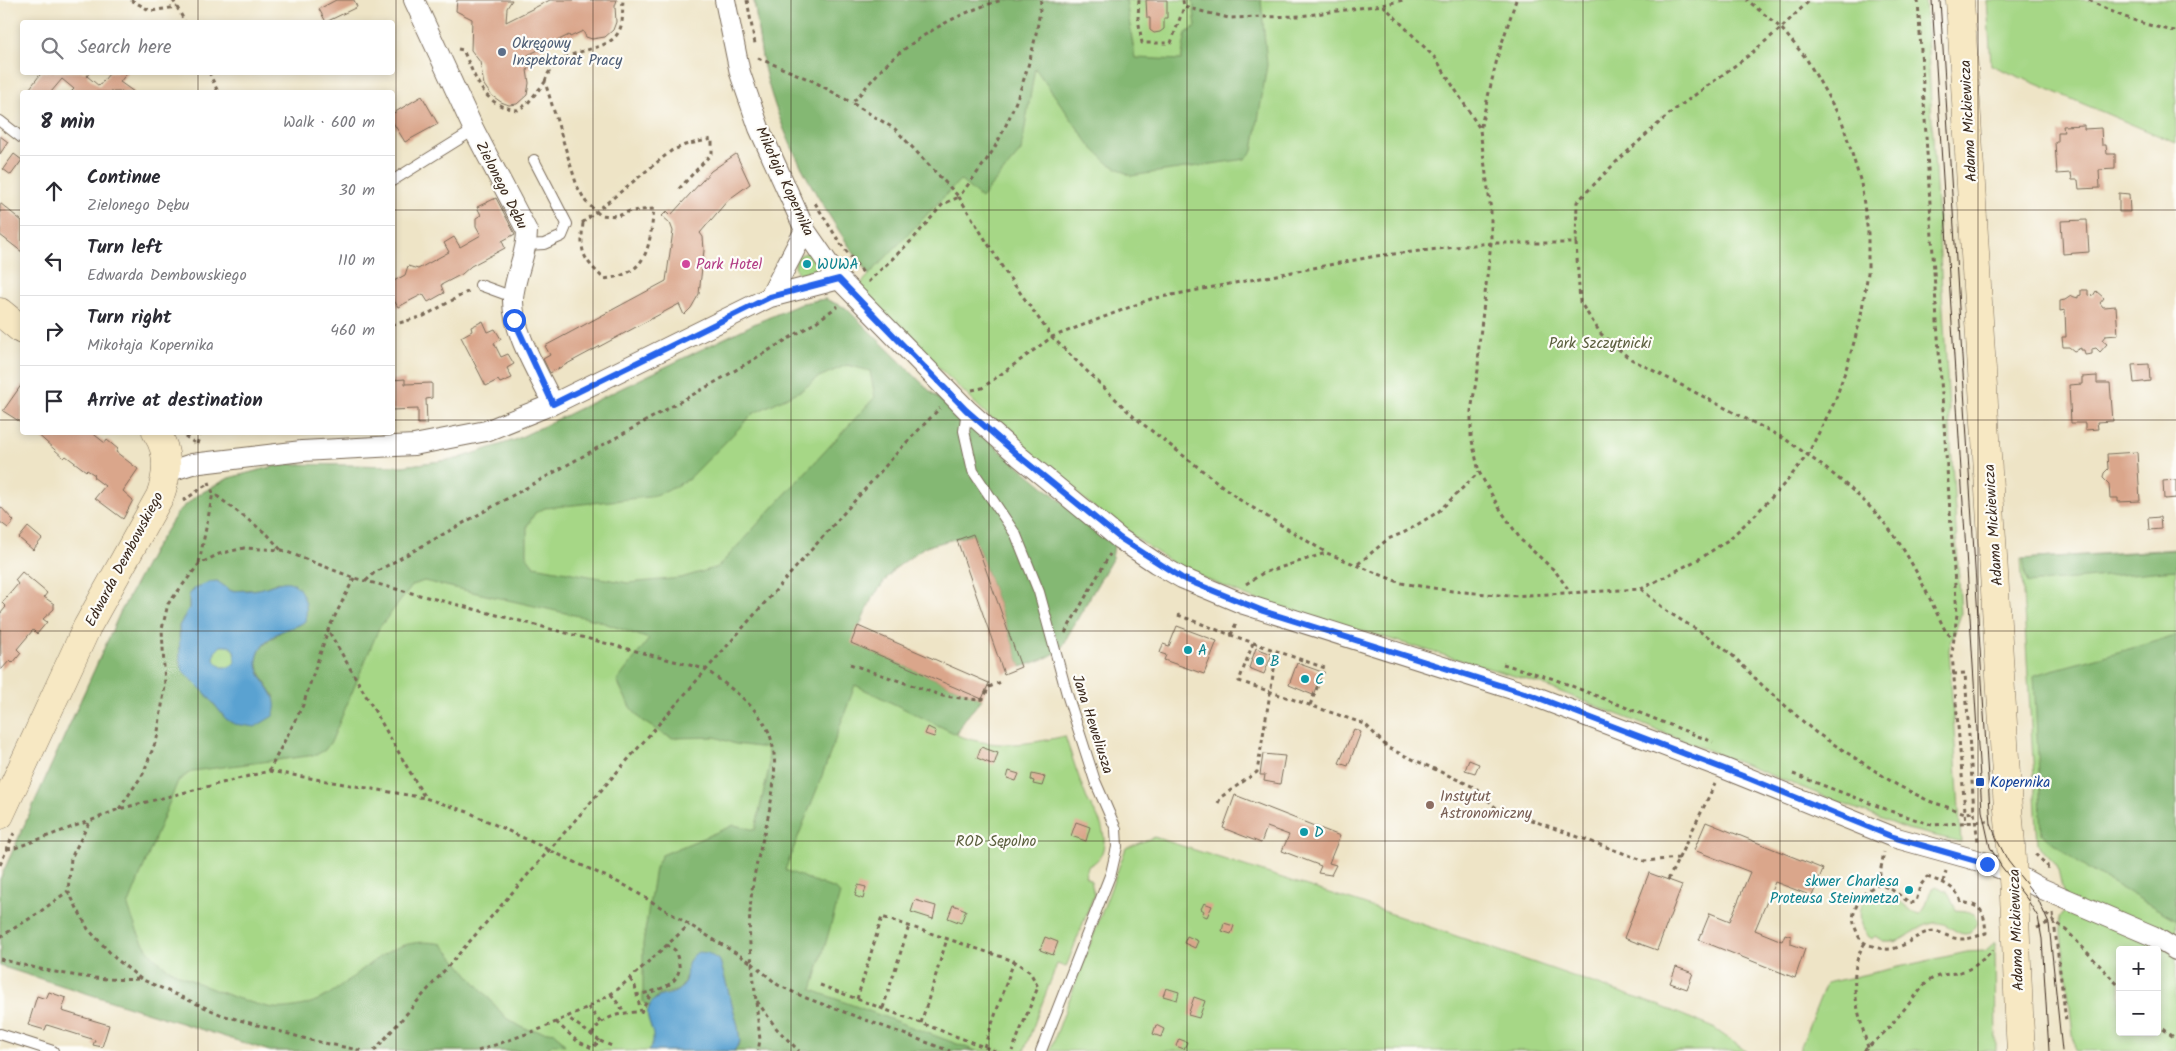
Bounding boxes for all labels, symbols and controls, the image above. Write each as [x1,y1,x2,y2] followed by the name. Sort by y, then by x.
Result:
[20,20,395,75] search box
[512,32,623,73] place label: Okręgowy Inspektorat Pracy
[78,33,172,63] text: Search here
[38,34,66,62] icon: search
[496,46,508,58] marker: Okręgowy Inspektorat Pracy
[1954,59,1984,183] street label: Adama Mickiewicza
[40,106,95,139] text: 8 min
[283,110,375,135] text: Walk · 600 m
[748,123,820,240] street label: Mikołaja Kopernika
[469,137,534,234] street label: Zielonego Dębu
[87,163,160,193] text: Continue
[40,177,68,205] icon: ahead
[339,178,375,203] text: 30 m
[87,193,190,218] text: Zielonego Dębu
[87,233,162,263] text: Turn left
[40,247,68,275] icon: left
[338,248,375,273] text: 110 m
[696,253,763,277] place label: Park Hotel
[817,253,859,277] place label: WUWA
[680,258,692,270] marker: Park Hotel
[801,258,813,270] marker: WUWA
[87,263,247,288] text: Edwarda Dembowskiego
[87,303,172,333] text: Turn right
[503,309,526,332] route start
[40,317,68,345] icon: right
[330,318,375,343] text: 460 m
[1549,332,1653,356] park label: Park Szczytnicki
[87,333,214,358] text: Mikołaja Kopernika
[87,386,263,416] text: Arrive at destination
[40,387,68,415] icon: arrive
[1978,463,2010,587] street label: Adama Mickiewicza
[79,488,171,631] street label: Edwarda Dembowskiego
[1198,639,1207,663] place label: A
[1182,644,1194,656] marker: A
[1270,650,1280,674] place label: B
[1254,655,1266,667] marker: B
[1315,668,1324,692] place label: C
[1065,672,1119,777] street label: Jana Heweliusza
[1299,673,1311,685] marker: C
[1990,771,2050,795] place label: Kopernika
[1974,776,1986,788] marker: Kopernika
[1440,785,1533,826] place label: Instytut Astronomiczny
[1424,799,1436,811] marker: Instytut Astronomiczny
[1314,821,1324,845] place label: D
[1298,826,1310,838] marker: D
[956,830,1037,854] park label: ROD Sępolno
[1976,853,1999,876] route end
[2003,869,2031,991] street label: Adama Mickiewicza
[1770,870,1899,911] place label: skwer Charlesa Proteusa Steinmetza
[1903,884,1915,896] marker: skwer Charlesa Proteusa Steinmetza
[2116,946,2161,1036] map controls
[2116,946,2161,991] button: +
[2116,991,2161,1036] button: −

